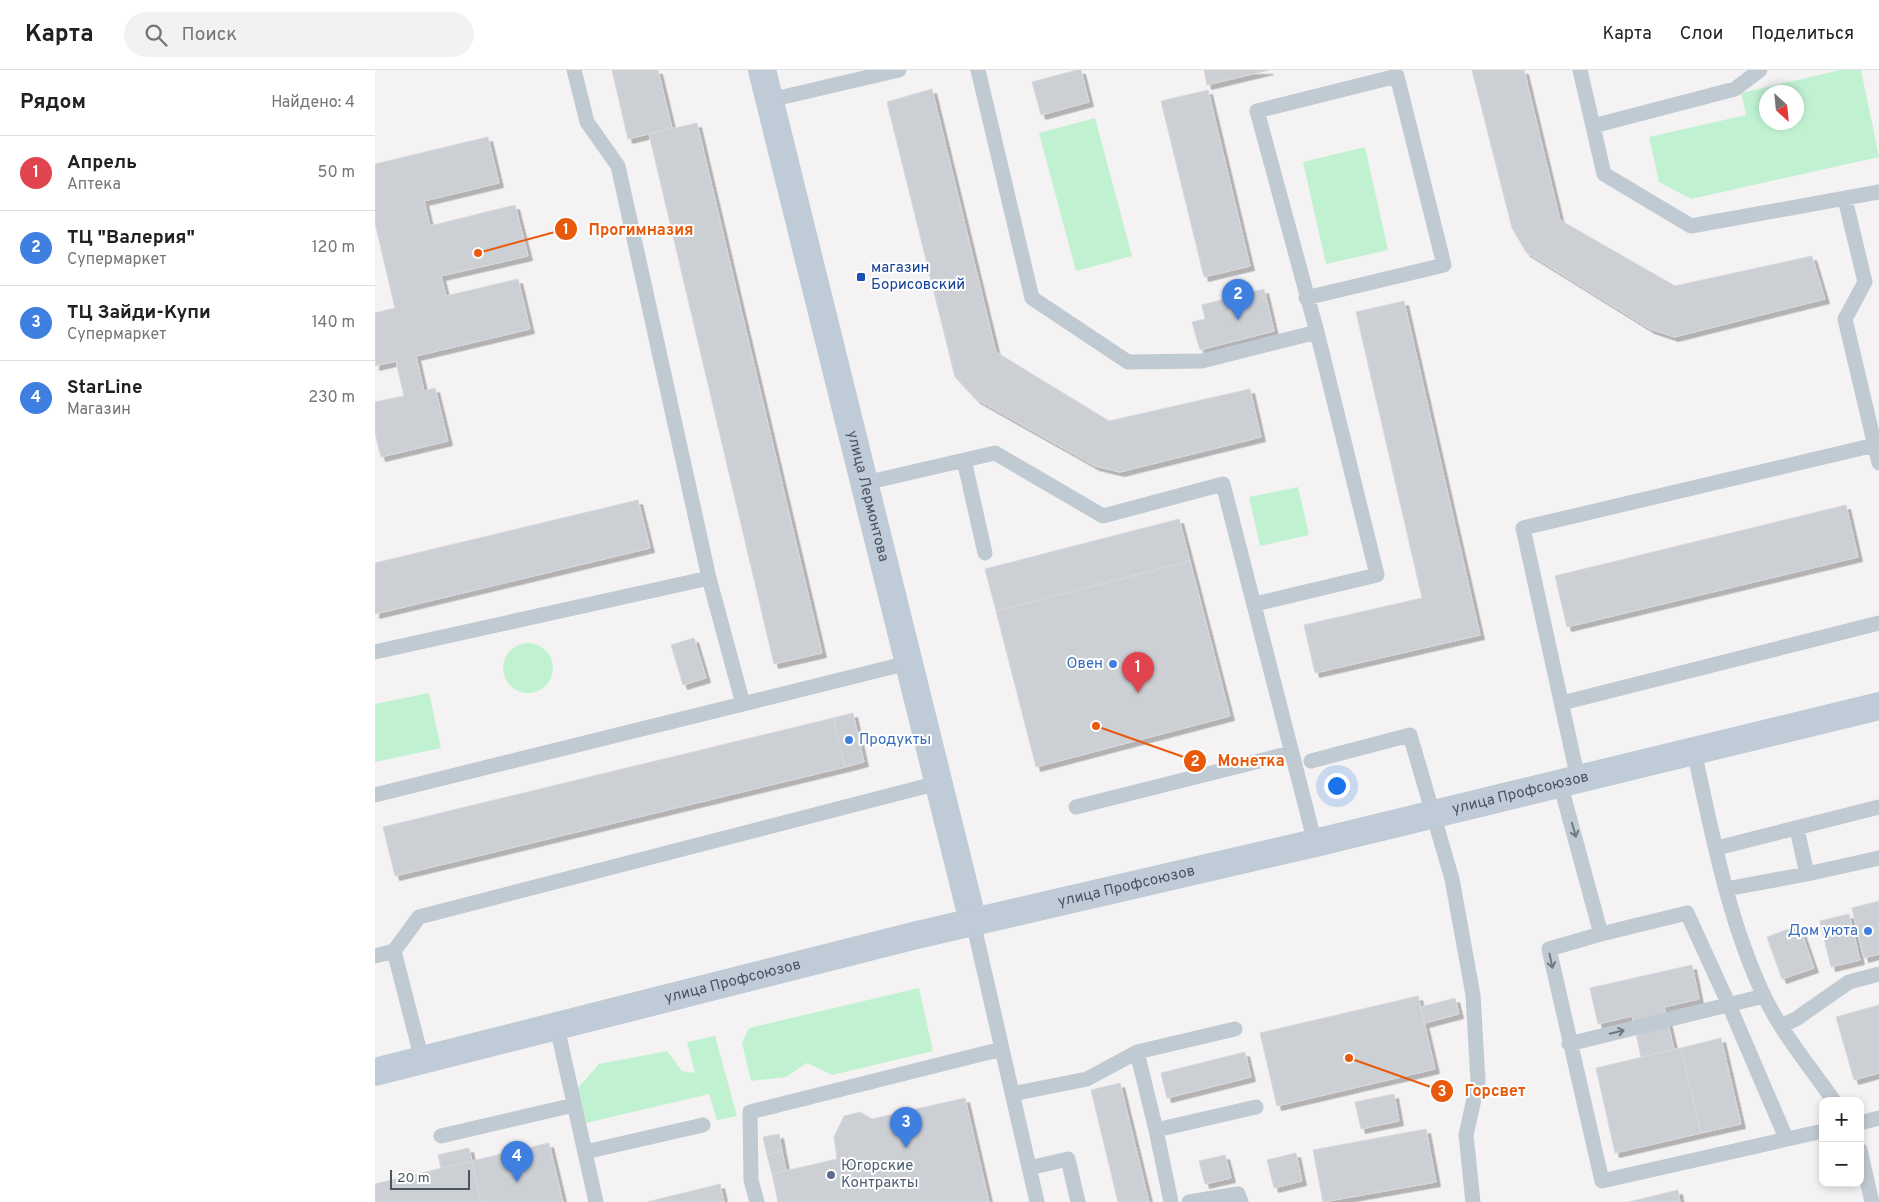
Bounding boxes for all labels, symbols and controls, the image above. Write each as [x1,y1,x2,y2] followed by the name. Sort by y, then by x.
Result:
[124,12,474,57] search box
[25,20,94,50] text: Карта
[142,21,170,49] icon: search
[182,23,237,47] text: Поиск
[1602,23,1652,46] text: Карта
[1680,23,1723,46] text: Слои
[1751,23,1854,46] text: Поделиться
[1759,85,1804,130] north arrow
[20,89,86,116] text: Рядом
[271,93,355,113] text: Найдено: 4
[67,151,137,175] text: Апрель
[33,163,39,183] text: 1
[318,163,355,183] text: 50 m
[67,175,121,195] text: Аптека
[553,214,703,245] callout: Прогимназия
[563,221,569,240] text: 1
[589,221,693,241] text: Прогимназия
[67,226,195,250] text: ТЦ "Валерия"
[31,238,41,258] text: 2
[312,238,355,258] text: 120 m
[67,250,167,270] text: Супермаркет
[871,259,965,295] place label: магазин Борисовский
[855,271,867,283] marker: магазин Борисовский
[1222,279,1254,320] pin: 2
[67,301,211,325] text: ТЦ Зайди-Купи
[31,313,41,333] text: 3
[312,313,355,333] text: 140 m
[67,325,167,345] text: Супермаркет
[67,376,143,400] text: StarLine
[31,388,41,408] text: 4
[308,388,355,408] text: 230 m
[67,400,131,420] text: Магазин
[842,429,893,564] street label: улица Лермонтова
[1122,652,1154,693] pin: 1
[1067,655,1103,674] place label: Овен
[1107,658,1119,670] marker: Овен
[859,731,931,750] place label: Продукты
[843,734,855,746] marker: Продукты
[1182,745,1295,776] callout: Монетка
[1217,752,1285,772] text: Монетка
[1190,753,1200,772] text: 2
[1450,767,1591,819] street label: улица Профсоюзов
[1324,773,1350,799] your location
[1570,821,1580,837] one-way arrow
[1056,862,1197,912] street label: улица Профсоюзов
[1788,922,1858,941] place label: Дом уюта
[1862,925,1874,937] marker: Дом уюта
[1547,952,1557,968] one-way arrow
[663,955,803,1008] street label: улица Профсоюзов
[1608,1027,1624,1036] one-way arrow
[1430,1075,1536,1106] callout: Горсвет
[1464,1082,1526,1102] text: Горсвет
[1438,1083,1447,1102] text: 3
[1819,1097,1864,1187] map controls
[1819,1097,1864,1142] button: +
[890,1107,922,1148] pin: 3
[501,1141,533,1182] pin: 4
[1819,1142,1864,1187] button: −
[841,1157,918,1193] place label: Югорские Контракты
[390,1167,470,1190] scale bar
[825,1169,837,1181] marker: Югорские Контракты
[397,1170,430,1187] text: 20 m

